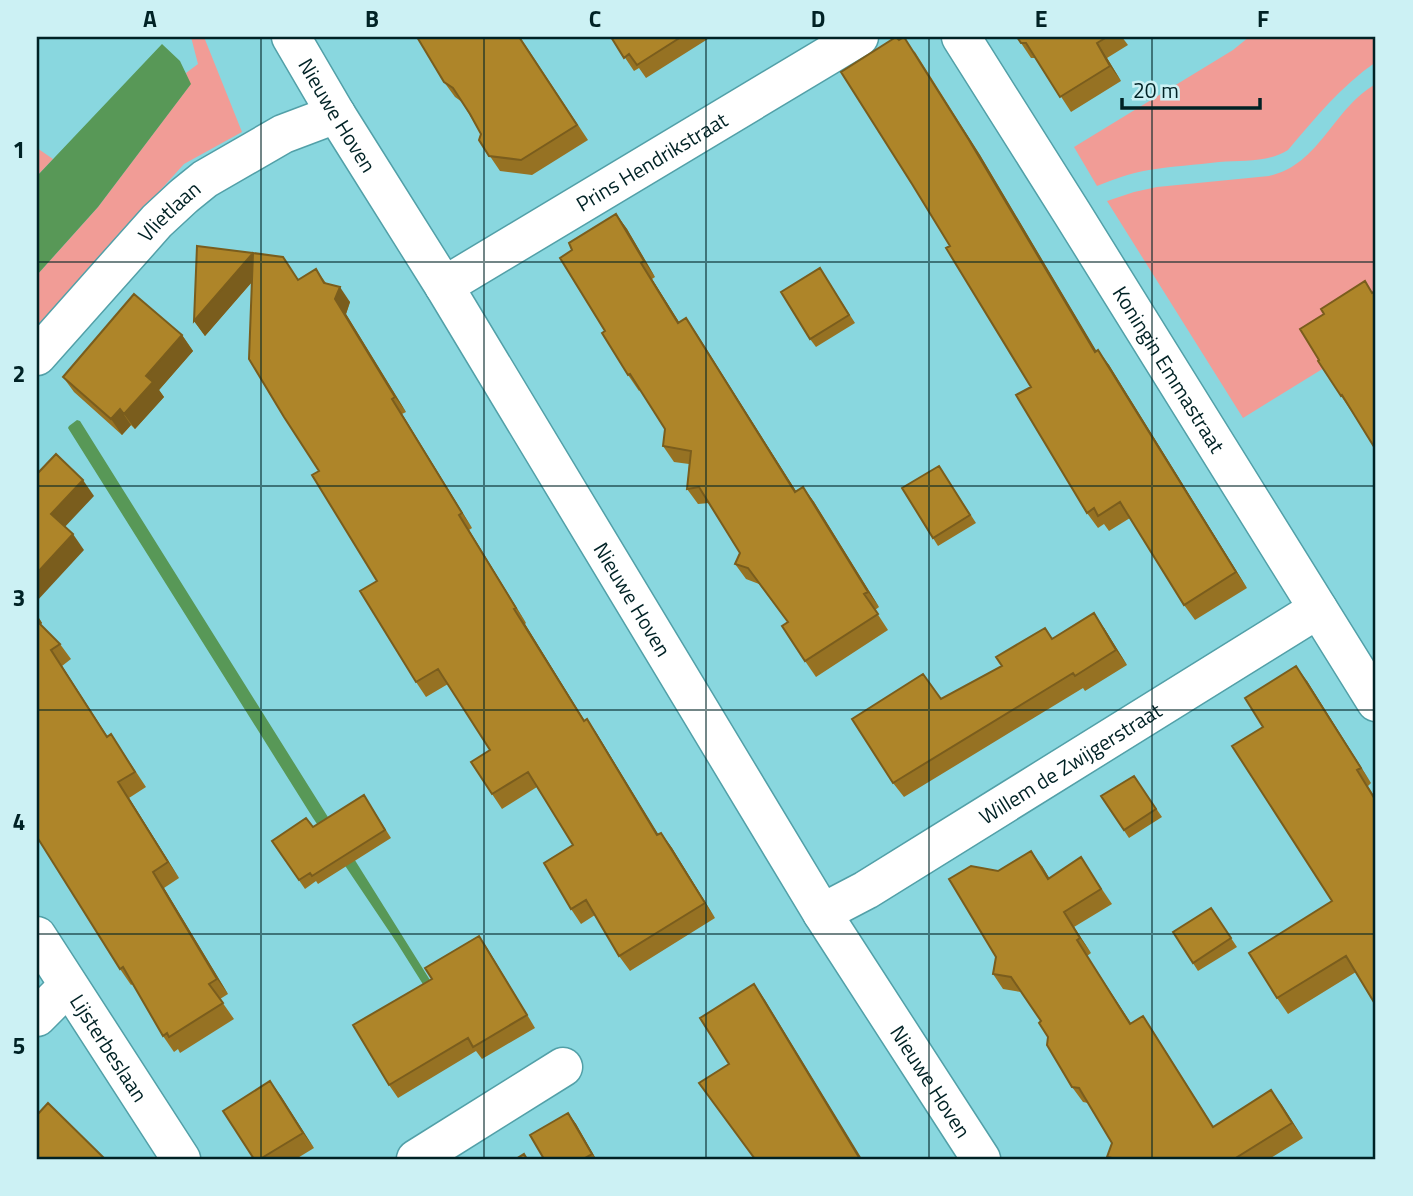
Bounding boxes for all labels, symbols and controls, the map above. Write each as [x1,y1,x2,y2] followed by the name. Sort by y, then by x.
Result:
[143,1,157,36] text: A
[365,1,379,36] text: B
[589,1,601,36] text: C
[811,1,825,36] text: D
[1035,1,1047,36] text: E
[1257,1,1269,36] text: F
[291,52,385,178] street label: Nieuwe Hoven
[1122,66,1261,110] scale bar
[1133,74,1179,106] text: 20 m
[570,103,734,219] street label: Prins Hendrikstraat
[13,132,25,167] text: 1
[130,173,207,249] street label: Vlietlaan
[1105,279,1234,459] street label: Koningin Emmastraat
[13,356,25,391] text: 2
[586,536,680,662] street label: Nieuwe Hoven
[13,580,25,615] text: 3
[973,694,1168,832] street label: Willem de Zwijgerstraat
[13,804,25,839] text: 4
[62,987,156,1108] street label: Lijsterbeslaan
[883,1019,979,1144] street label: Nieuwe Hoven
[13,1028,25,1063] text: 5

